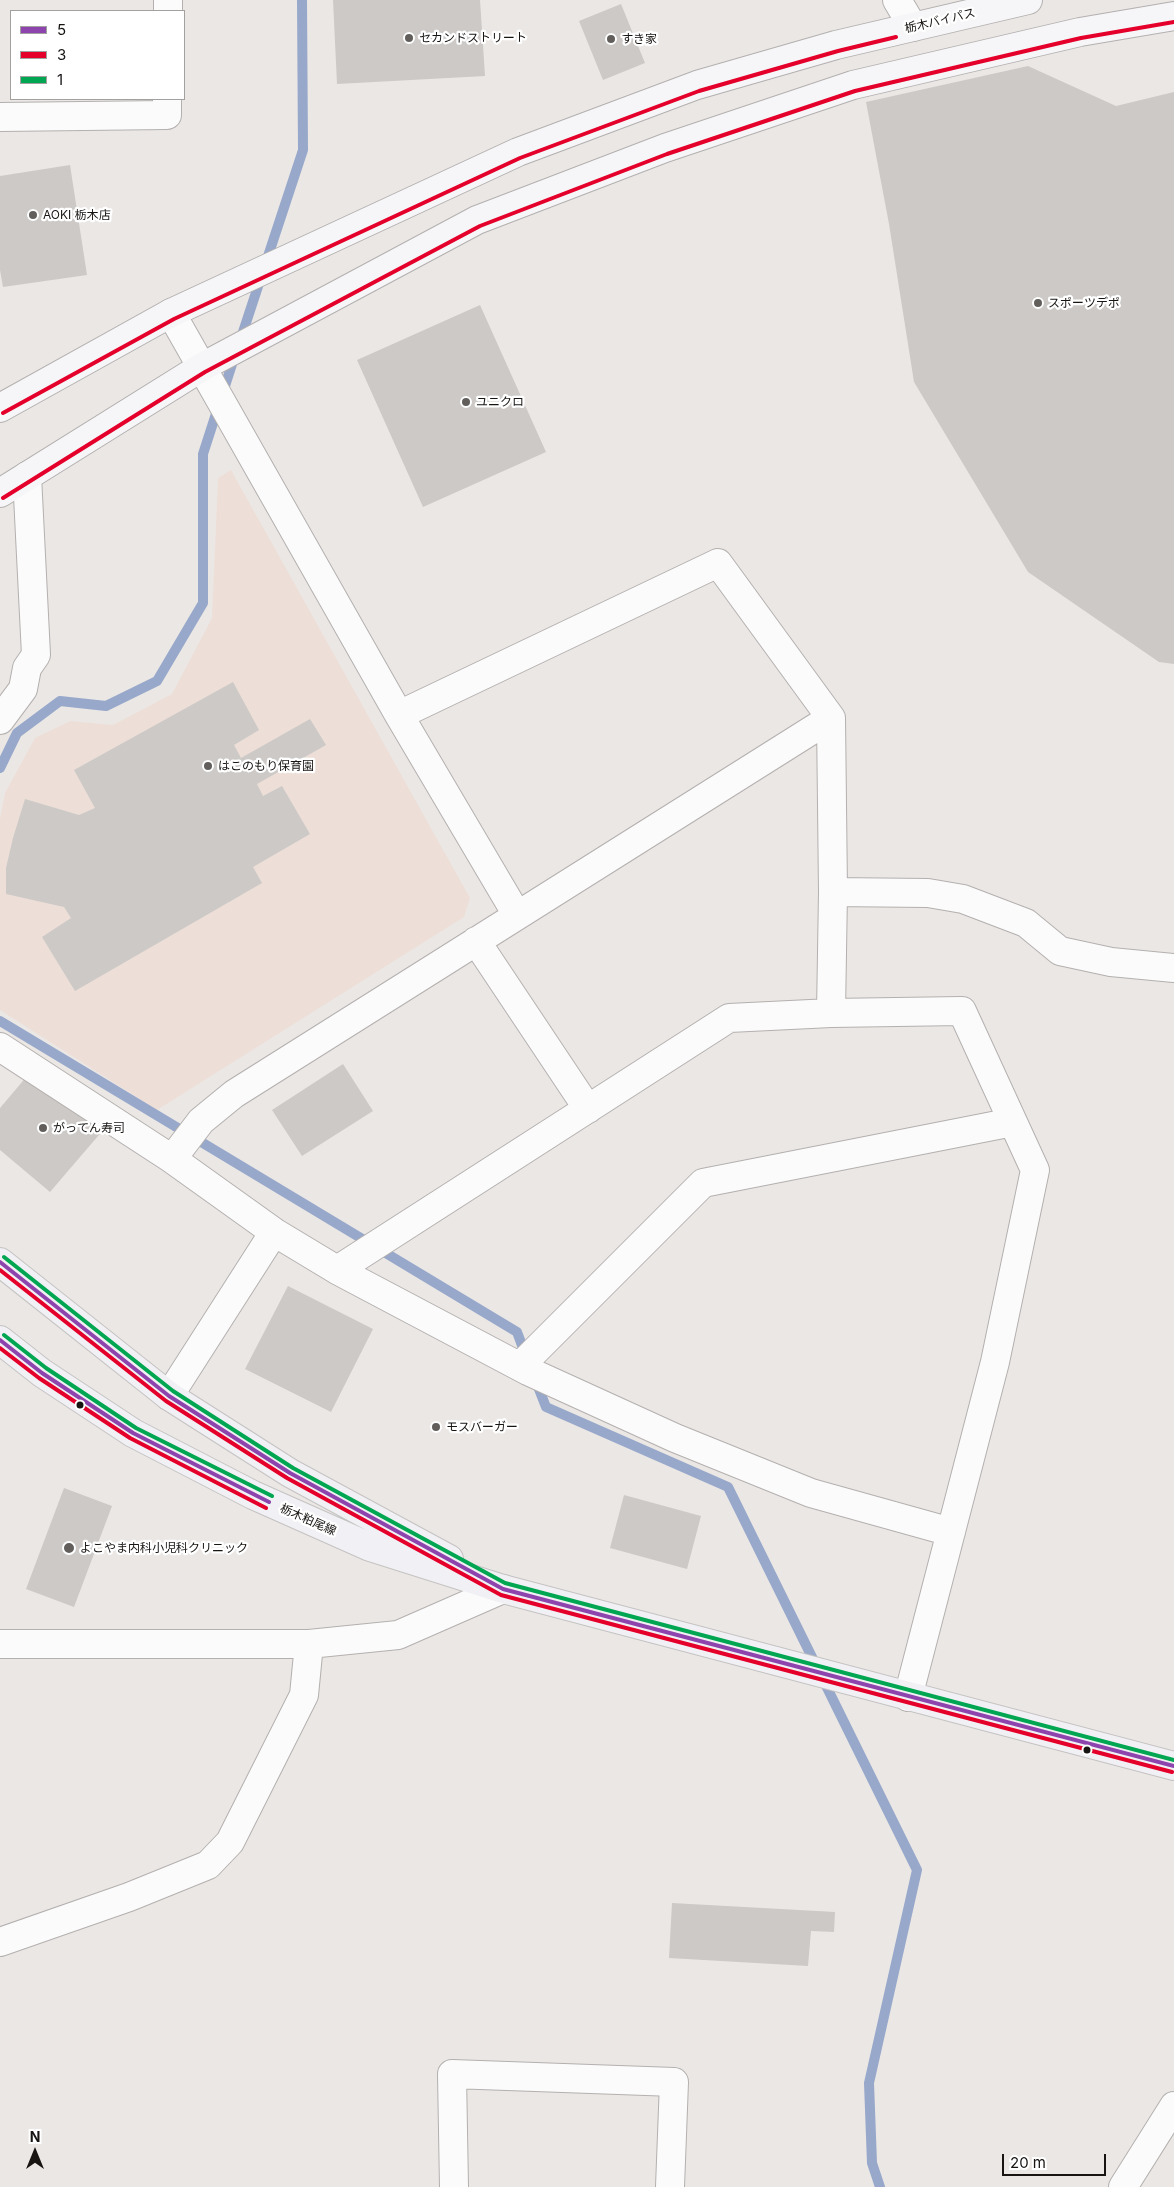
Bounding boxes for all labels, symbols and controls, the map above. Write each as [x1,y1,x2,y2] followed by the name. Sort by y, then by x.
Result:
[903,6,977,36] street label: 栃木バイパス
[10,10,185,100] legend
[57,20,66,39] text: 5
[419,31,527,45] place label: セカンドストリート
[403,32,415,44] marker: セカンドストリート
[621,32,657,46] place label: すき家
[605,33,617,45] marker: すき家
[57,45,66,64] text: 3
[57,70,63,89] text: 1
[43,208,111,222] place label: AOKI 栃木店
[27,209,39,221] marker: AOKI 栃木店
[1048,296,1120,310] place label: スポーツデポ
[1032,297,1044,309] marker: スポーツデポ
[476,395,524,409] place label: ユニクロ
[460,396,472,408] marker: ユニクロ
[218,759,314,773] place label: はこのもり保育園
[202,760,214,772] marker: はこのもり保育園
[53,1121,125,1135] place label: がってん寿司
[37,1122,49,1134] marker: がってん寿司
[75,1400,85,1410] unlabelled marker
[446,1420,518,1434] place label: モスバーガー
[430,1421,442,1433] marker: モスバーガー
[278,1501,338,1539] street label: 栃木粕尾線
[62,1541,76,1555] marker: よこやま内科小児科クリニック
[80,1541,248,1555] place label: よこやま内科小児科クリニック
[1082,1745,1092,1755] unlabelled marker
[10,2127,60,2177] north arrow
[30,2128,40,2145] text: N
[1004,2144,1108,2176] scale bar
[1010,2153,1046,2172] text: 20 m

